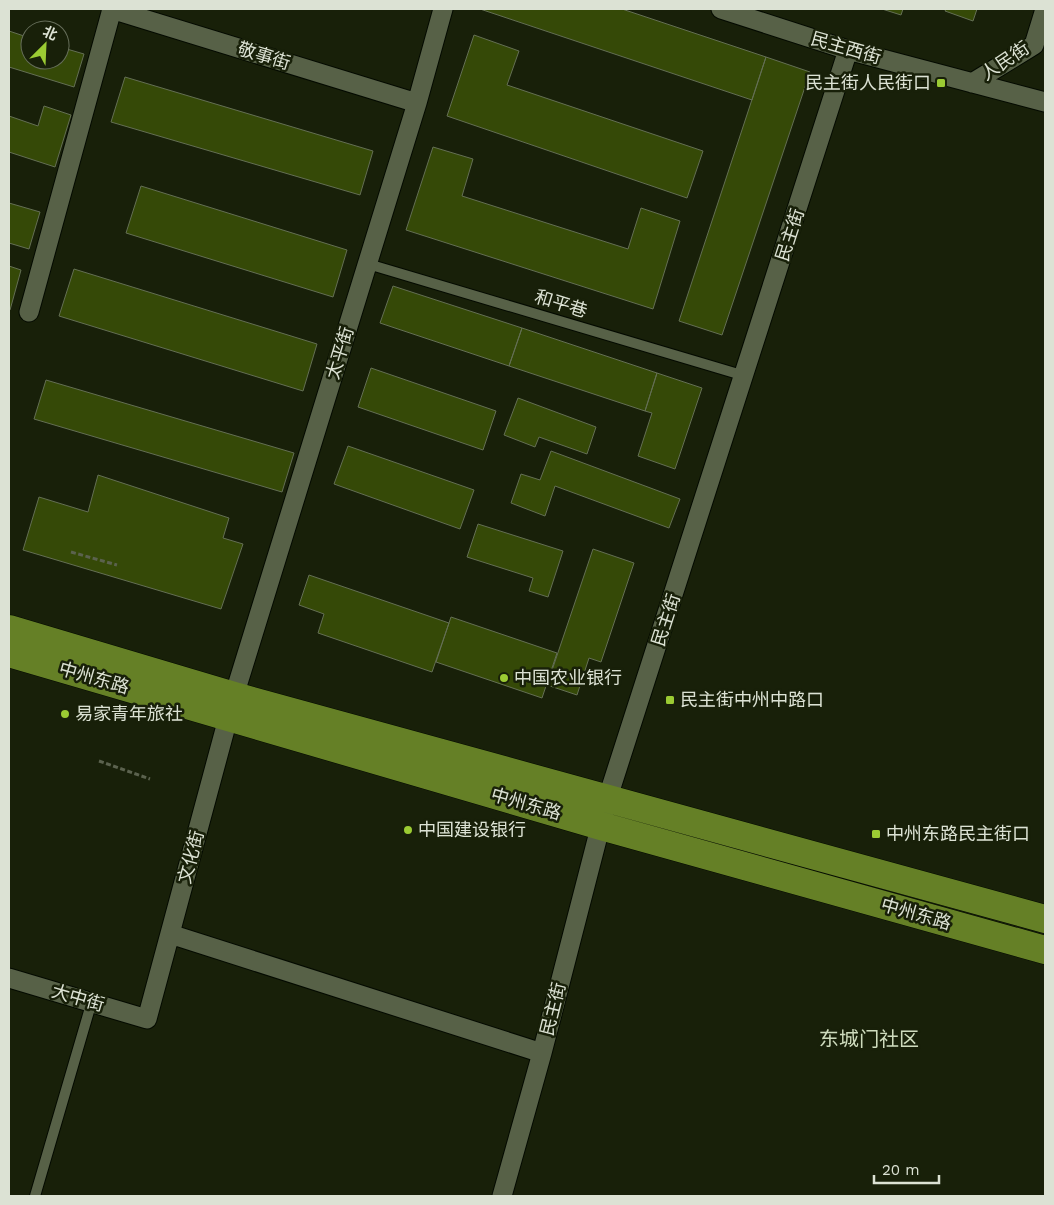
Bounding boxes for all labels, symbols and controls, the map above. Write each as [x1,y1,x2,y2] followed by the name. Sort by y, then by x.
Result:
[20,20,70,70] north arrow
[41,23,60,43] text: 北
[809,28,884,68] street label: 民主西街
[976,37,1033,84] street label: 人民街
[235,38,293,73] street label: 敬事街
[805,72,931,93] place label: 民主街人民街口
[935,77,947,89] marker: 民主街人民街口
[771,206,808,264] street label: 民主街
[532,286,590,321] street label: 和平巷
[322,324,357,382] street label: 太平街
[647,591,684,649] street label: 民主街
[57,658,132,698] street label: 中州东路
[514,667,622,688] place label: 中国农业银行
[498,672,510,684] marker: 中国农业银行
[680,689,824,710] place label: 民主街中州中路口
[664,694,676,706] marker: 民主街中州中路口
[75,703,183,724] place label: 易家青年旅社
[59,708,71,720] marker: 易家青年旅社
[489,784,564,824] street label: 中州东路
[418,819,526,840] place label: 中国建设银行
[886,823,1030,844] place label: 中州东路民主街口
[402,824,414,836] marker: 中国建设银行
[173,828,208,886] street label: 文化街
[870,828,882,840] marker: 中州东路民主街口
[879,894,954,934] street label: 中州东路
[49,980,107,1015] street label: 大中街
[536,980,569,1038] street label: 民主街
[819,1027,919,1051] district label: 东城门社区
[874,1152,939,1184] scale bar
[882,1161,920,1179] text: 20 m

